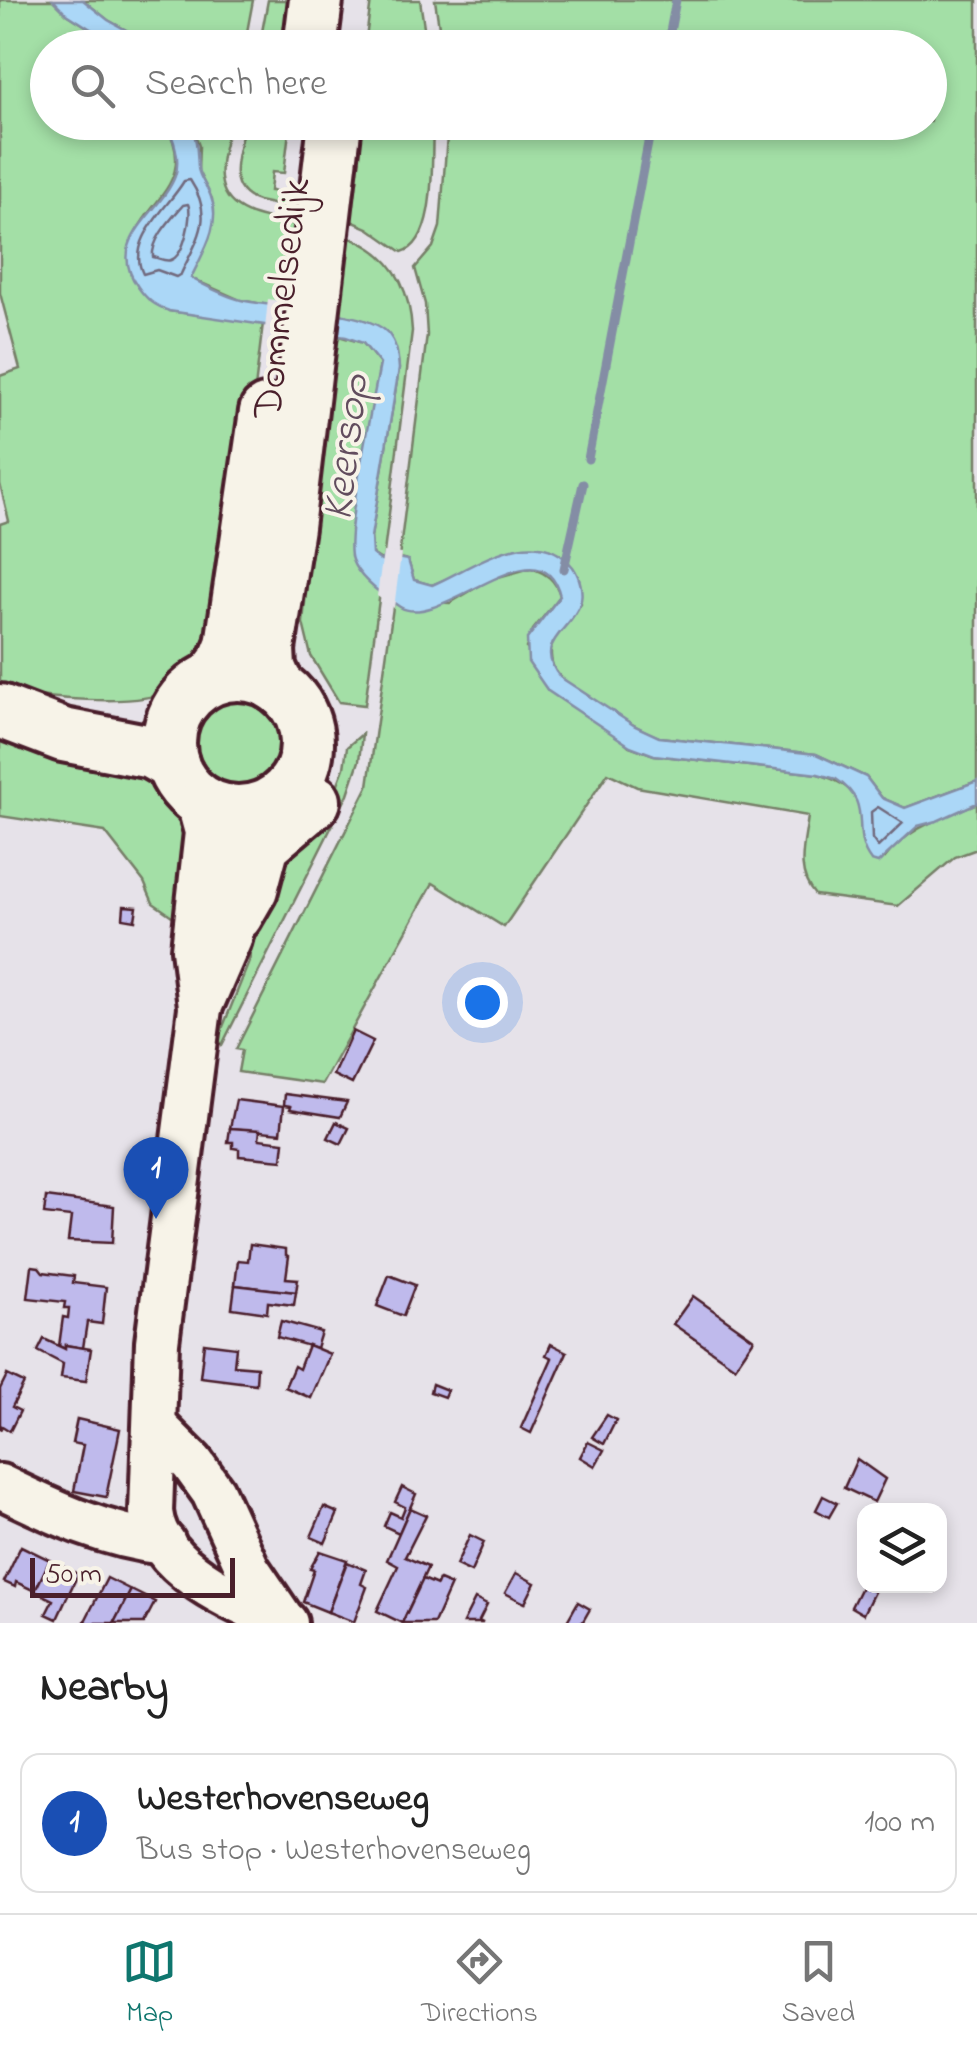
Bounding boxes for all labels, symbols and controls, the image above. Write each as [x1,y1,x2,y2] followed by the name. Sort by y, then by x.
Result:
[30,30,947,140] search box
[145,57,327,113] text: Search here
[65,58,120,113] icon: search
[238,174,329,423] street label: Dommelsedijk
[306,369,390,525] water label: Keersop
[457,977,508,1028] your location
[124,1136,188,1219] pin: 1
[857,1503,947,1593] map controls
[857,1503,947,1593] button: layers
[30,1553,235,1598] scale bar
[45,1555,102,1596] text: 50 m
[40,1658,168,1719] text: Nearby
[137,1772,429,1828] text: Westerhovenseweg
[69,1800,80,1847] text: 1
[864,1800,935,1847] text: 100 m
[137,1828,531,1875] text: Bus stop · Westerhovenseweg
[122,1934,177,2035] tab: Map
[421,1934,538,2035] tab: Directions
[782,1934,855,2035] tab: Saved

